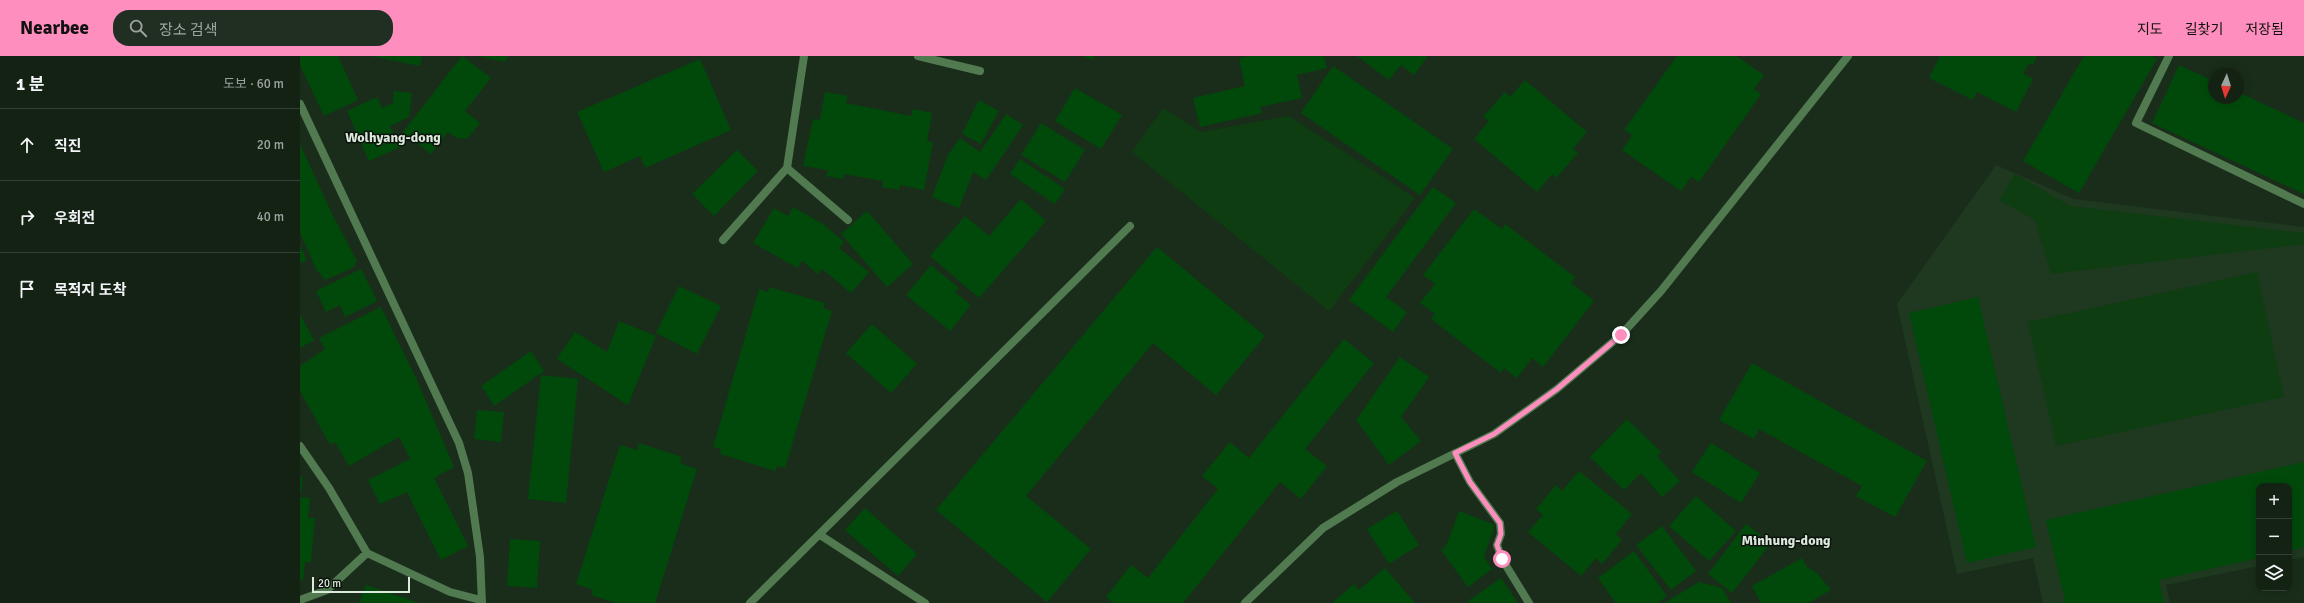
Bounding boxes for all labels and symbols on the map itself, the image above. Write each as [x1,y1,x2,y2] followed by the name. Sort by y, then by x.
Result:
[2208,68,2244,104] north arrow
[345,129,441,146] district label: Wolhyang-dong
[1612,326,1630,344] route end
[1741,532,1831,549] district label: Minhung-dong
[1493,550,1511,568] route start
[312,575,410,594] scale bar

